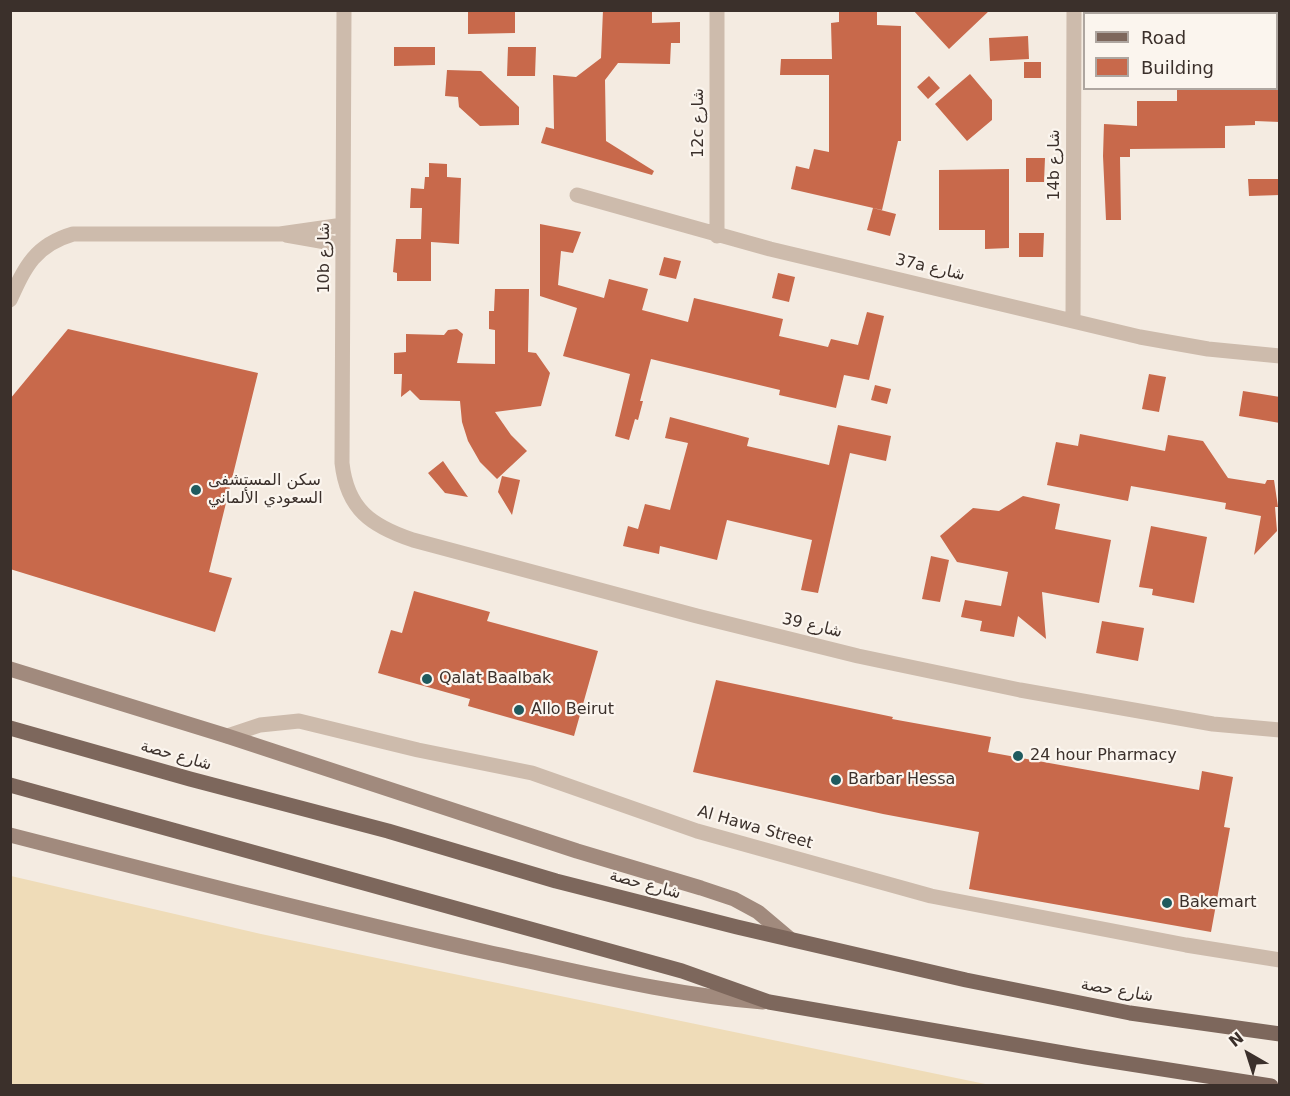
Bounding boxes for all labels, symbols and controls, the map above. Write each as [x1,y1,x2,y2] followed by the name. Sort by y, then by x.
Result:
[1083,12,1278,90] legend
[1141,27,1186,48] text: Road
[1141,57,1214,78] text: Building
[689,88,709,158] street label: 12c شارع
[1045,129,1065,201] street label: 14b شارع
[315,222,335,294] street label: 10b شارع
[893,251,967,285] street label: 37a شارع
[208,471,323,509] place label: سكن المستشفى السعودي الألماني
[189,483,203,497] marker: سكن المستشفى السعودي الألماني
[780,610,844,642] street label: شارع 39
[439,669,551,689] place label: Qalat Baalbak
[420,672,434,686] marker: Qalat Baalbak
[531,700,614,720] place label: Allo Beirut
[512,703,526,717] marker: Allo Beirut
[138,737,214,775] street label: شارع حصة
[1030,746,1177,766] place label: 24 hour Pharmacy
[1011,749,1025,763] marker: 24 hour Pharmacy
[848,770,955,790] place label: Barbar Hessa
[829,773,843,787] marker: Barbar Hessa
[695,802,815,854] street label: Al Hawa Street
[607,866,683,904] street label: شارع حصة
[1179,893,1257,913] place label: Bakemart
[1160,896,1174,910] marker: Bakemart
[1079,975,1155,1007] street label: شارع حصة
[1218,1024,1278,1084] north arrow
[1225,1028,1248,1051] text: N

